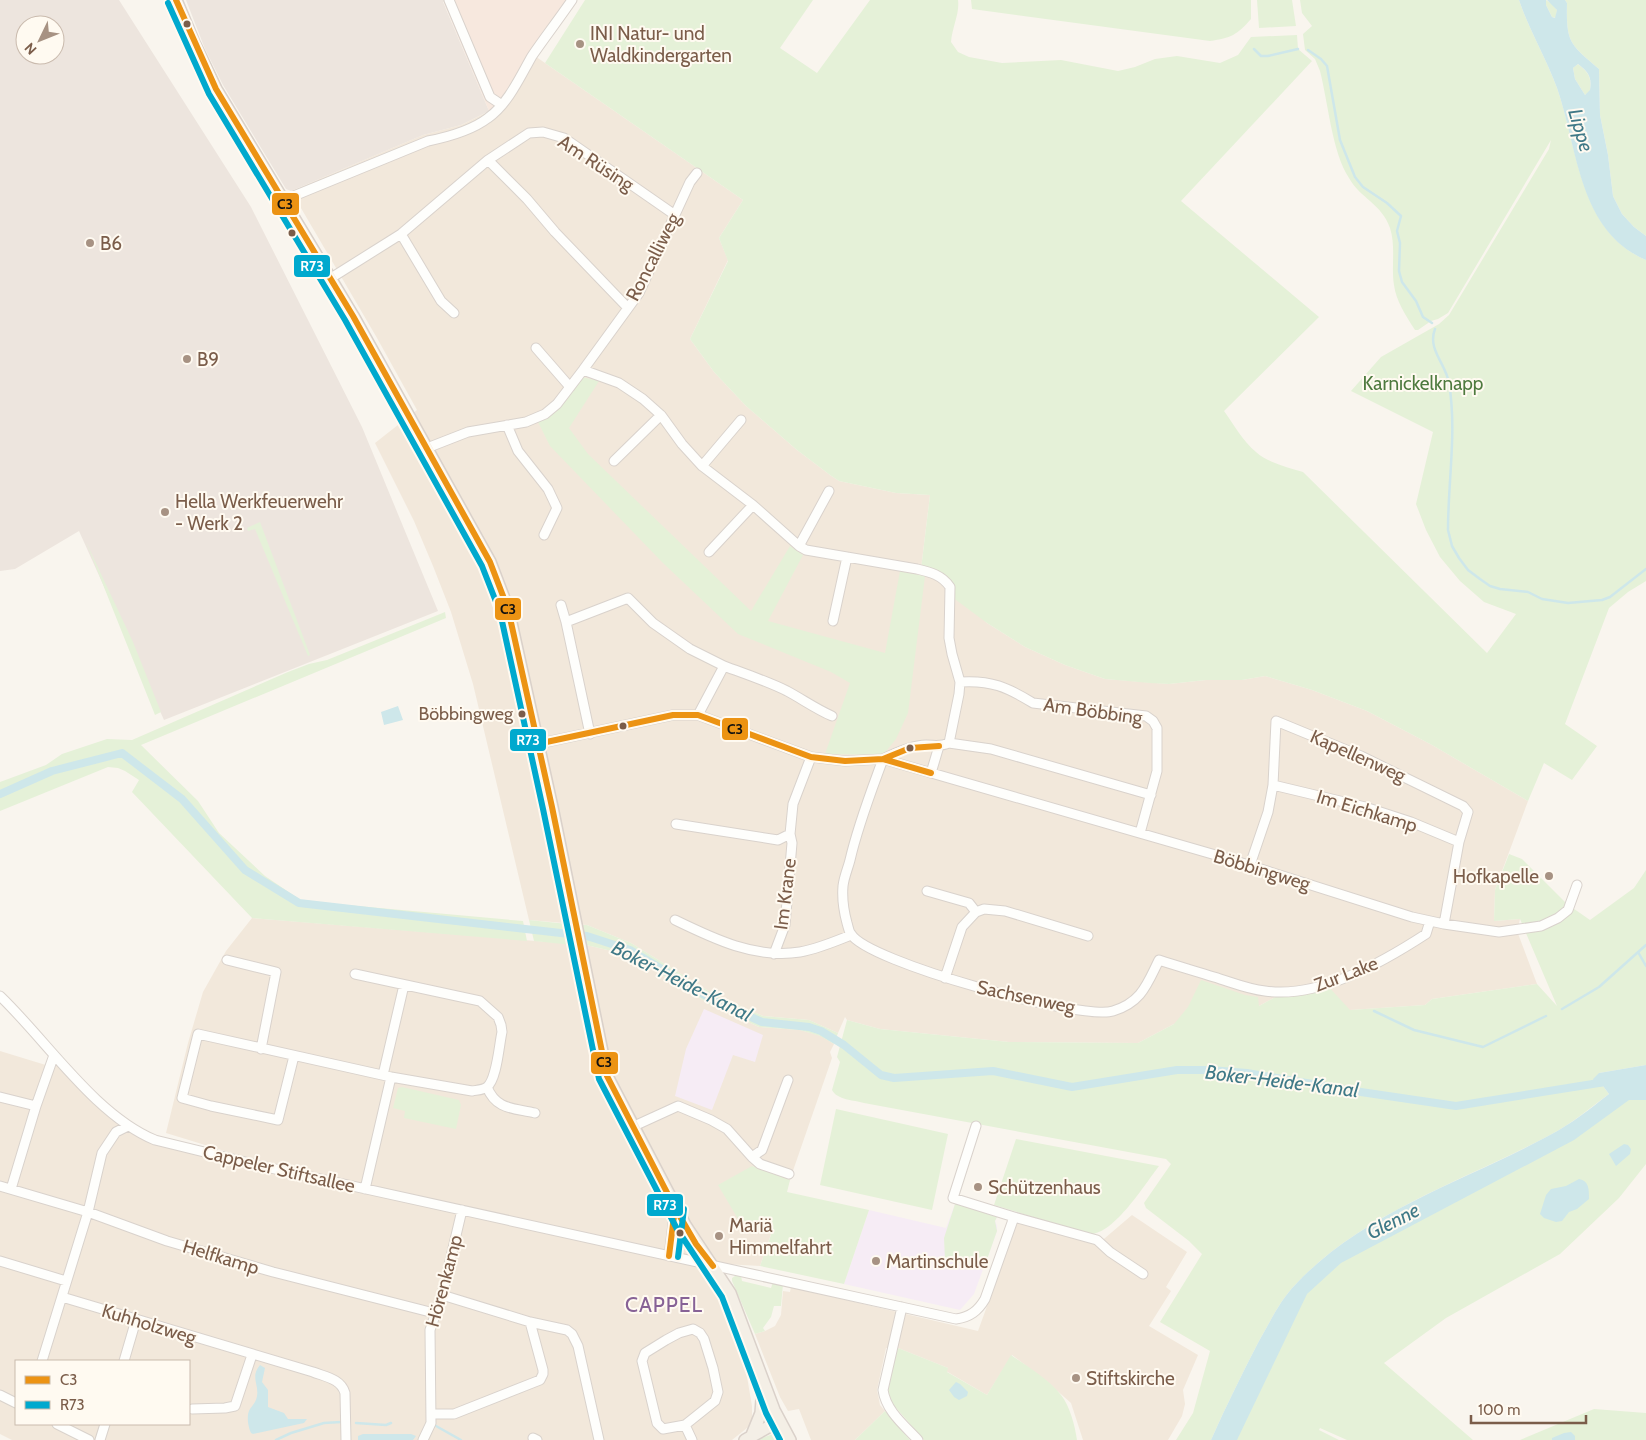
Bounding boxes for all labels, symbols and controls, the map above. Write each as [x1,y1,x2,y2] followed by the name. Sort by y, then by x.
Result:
[15,15,65,65] north arrow
[182,19,192,29] unlabelled marker
[590,22,732,67] place label: INI Natur- und Waldkindergarten
[574,38,586,50] marker: INI Natur- und Waldkindergarten
[21,39,40,59] text: N
[1563,106,1599,154] water label: Lippe
[554,130,639,196] street label: Am Rüsing
[271,192,300,216] line badge: C3
[277,195,293,213] text: C3
[621,209,685,305] street label: Roncalliweg
[287,228,297,238] unlabelled marker
[100,232,122,255] place label: B6
[84,237,96,249] marker: B6
[293,254,331,278] line badge: R73
[300,257,324,275] text: R73
[197,348,219,371] place label: B9
[181,353,193,365] marker: B9
[1363,372,1483,395] park label: Karnickelknapp
[175,490,343,535] place label: Hella Werkfeuerwehr - Werk 2
[159,506,171,518] marker: Hella Werkfeuerwehr - Werk 2
[494,597,522,621] line badge: C3
[500,600,516,618] text: C3
[1042,693,1144,729] street label: Am Böbbing
[418,703,514,725] place label: Böbbingweg
[517,709,527,719] marker: Böbbingweg
[721,717,749,741] line badge: C3
[727,720,743,738] text: C3
[618,721,628,731] unlabelled marker
[1307,725,1410,787] street label: Kapellenweg
[509,728,547,752] line badge: R73
[516,731,540,749] text: R73
[905,743,915,753] unlabelled marker
[1314,785,1420,837] street label: Im Eichkamp
[1211,844,1314,896] street label: Böbbingweg
[769,857,801,931] street label: Im Krane
[1453,865,1539,888] place label: Hofkapelle
[1543,870,1555,882] marker: Hofkapelle
[608,935,756,1027] water label: Boker-Heide-Kanal
[1311,951,1381,997] street label: Zur Lake
[975,975,1078,1019] street label: Sachsenweg
[590,1051,619,1075] line badge: C3
[596,1053,612,1071] text: C3
[1204,1060,1360,1102] water label: Boker-Heide-Kanal
[201,1140,358,1198] street label: Cappeler Stiftsallee
[988,1176,1101,1199] place label: Schützenhaus
[972,1181,984,1193] marker: Schützenhaus
[646,1193,684,1217] line badge: R73
[653,1196,677,1214] text: R73
[1363,1198,1423,1244] water label: Glenne
[729,1214,832,1259] place label: Mariä Himmelfahrt
[675,1228,685,1238] unlabelled marker
[713,1230,725,1242] marker: Mariä Himmelfahrt
[421,1232,467,1330] street label: Hörenkamp
[180,1235,262,1279] street label: Helfkamp
[886,1250,989,1273] place label: Martinschule
[870,1255,882,1267] marker: Martinschule
[625,1292,703,1317] district label: CAPPEL
[99,1299,200,1349] street label: Kuhholzweg
[15,1360,190,1425] legend
[1086,1367,1175,1390] place label: Stiftskirche
[60,1371,77,1389] text: C3
[1070,1372,1082,1384] marker: Stiftskirche
[1471,1392,1586,1424] scale bar
[60,1396,85,1414] text: R73
[1478,1401,1520,1419] text: 100 m

